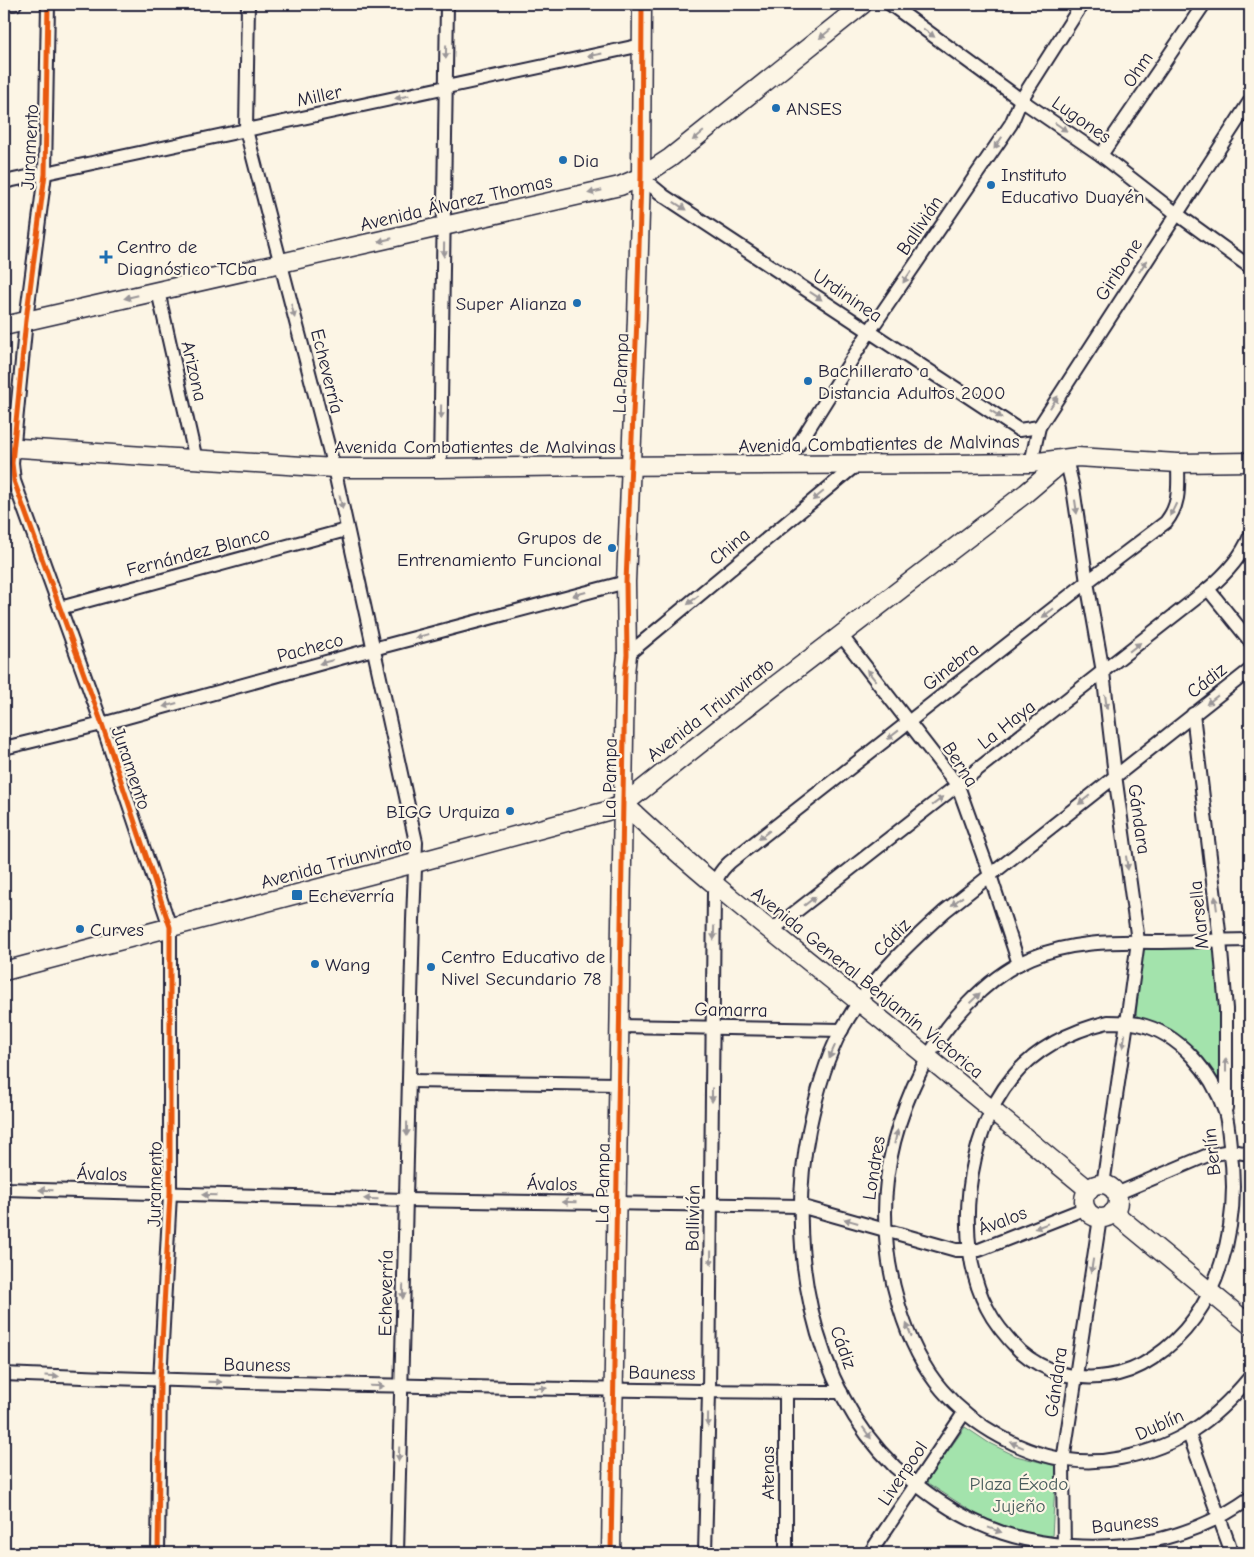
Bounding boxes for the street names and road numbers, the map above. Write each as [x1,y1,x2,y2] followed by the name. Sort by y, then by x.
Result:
[1118,48,1158,92] street label: Ohm
[295,80,344,111] street label: Miller
[1048,92,1115,148] street label: Lugones
[17,104,43,191] street label: Juramento
[358,170,555,236] street label: Avenida Álvarez Thomas
[892,192,948,259] street label: Ballivián
[1091,234,1147,305] street label: Giribone
[808,265,886,327] street label: Urdininea
[306,327,348,416] street label: Echeverría
[609,332,633,414] street label: La Pampa
[176,339,212,403] street label: Arizona
[738,431,1020,457] street label: Avenida Combatientes de Malvinas
[334,436,616,458] street label: Avenida Combatientes de Malvinas
[124,522,272,582] street label: Fernández Blanco
[705,523,755,570] street label: China
[275,629,346,667] street label: Pacheco
[918,638,983,695] street label: Ginebra
[643,653,779,766] street label: Avenida Triunvirato
[1182,659,1231,703] street label: Cádiz
[973,696,1040,754] street label: La Haya
[107,724,155,813] street label: Juramento
[598,738,622,819] street label: La Pampa
[938,738,983,791] street label: Berna
[1123,783,1155,856] street label: Gándara
[258,832,414,894] street label: Avenida Triunvirato
[1184,880,1214,950] street label: Marsella
[747,882,988,1083] street label: Avenida General Benjamín Victorica
[868,914,915,961] street label: Cádiz
[694,998,768,1022] street label: Gamarra
[1199,1127,1225,1177] street label: Berlín
[858,1135,890,1202] street label: Londres
[143,1141,167,1227] street label: Juramento
[591,1143,615,1224] street label: La Pampa
[76,1162,128,1186] street label: Ávalos
[527,1173,577,1195] street label: Ávalos
[681,1184,705,1252] street label: Ballivián
[975,1202,1030,1240] street label: Ávalos
[374,1250,398,1337] street label: Echeverría
[825,1323,861,1372] street label: Cádiz
[1040,1346,1072,1419] street label: Gándara
[223,1353,291,1377] street label: Bauness
[628,1361,696,1385] street label: Bauness
[1132,1405,1187,1445] street label: Dublín
[873,1437,932,1510] street label: Liverpool
[757,1446,779,1500] street label: Atenas
[1091,1510,1160,1538] street label: Bauness

